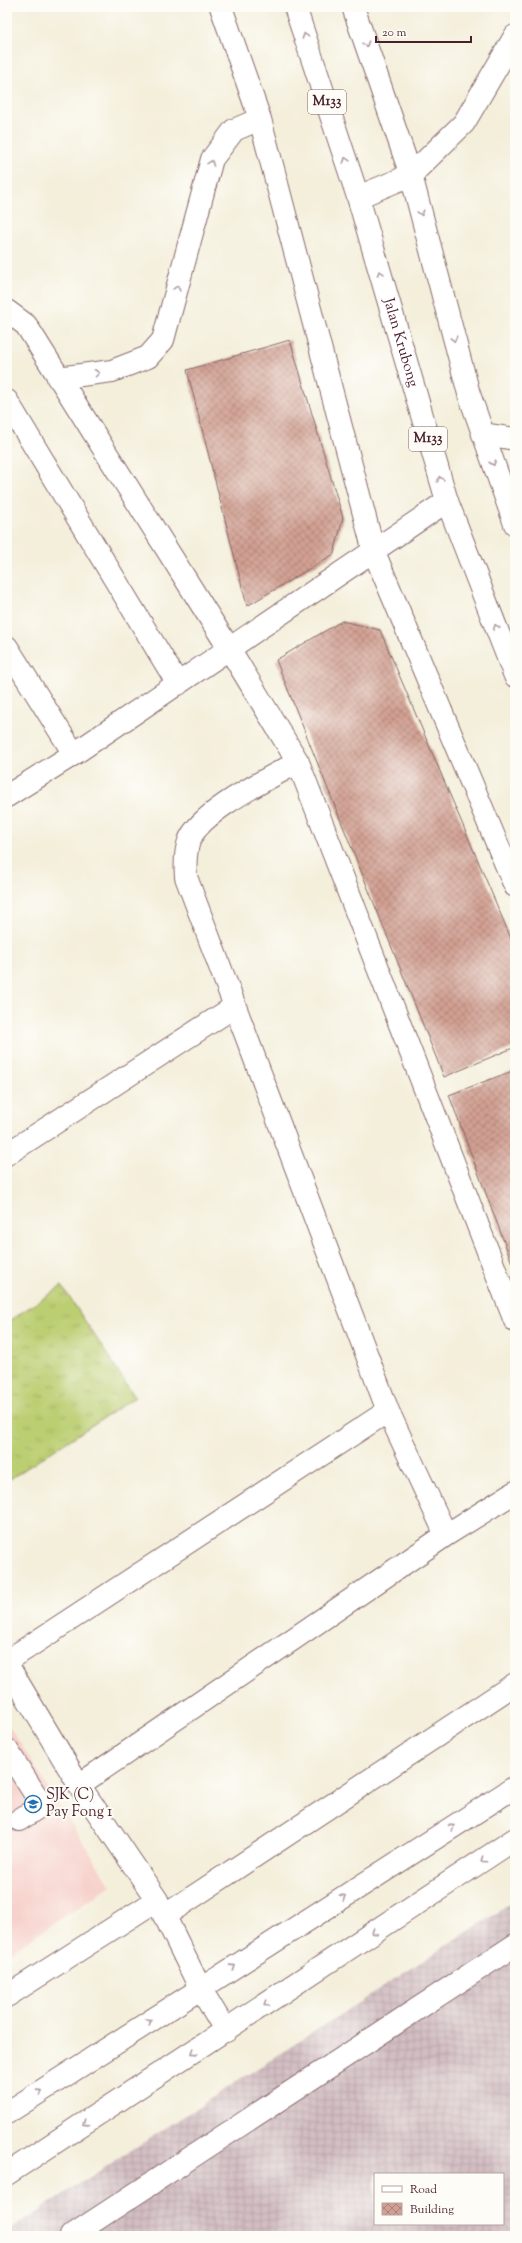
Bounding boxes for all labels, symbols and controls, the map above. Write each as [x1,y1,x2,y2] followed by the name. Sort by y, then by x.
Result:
[376,18,471,44] scale bar
[382,24,407,42] text: 20 m
[301,33,310,40] one-way arrow
[361,40,369,47] one-way arrow
[308,90,346,114] road number: M133
[342,156,351,163] one-way arrow
[206,159,215,166] one-way arrow
[416,209,425,216] one-way arrow
[376,270,385,277] one-way arrow
[172,285,181,292] one-way arrow
[377,295,424,390] street label: Jalan Krubong
[450,335,458,342] one-way arrow
[94,369,100,378] one-way arrow
[409,427,447,451] road number: M133
[489,459,497,466] one-way arrow
[436,475,445,482] one-way arrow
[492,623,500,630] one-way arrow
[46,1785,112,1823] place label: SJK (C) Pay Fong 1
[23,1794,43,1814] school or university icon: SJK (C) Pay Fong 1
[448,1824,455,1832] one-way arrow
[480,1855,487,1862] one-way arrow
[338,1895,345,1902] one-way arrow
[371,1927,378,1935] one-way arrow
[229,1964,236,1972] one-way arrow
[263,1999,270,2007] one-way arrow
[145,2019,152,2026] one-way arrow
[191,2047,198,2055] one-way arrow
[36,2089,43,2097] one-way arrow
[82,2118,89,2126] one-way arrow
[374,2173,504,2225] legend
[410,2181,437,2199] text: Road
[410,2201,454,2219] text: Building

